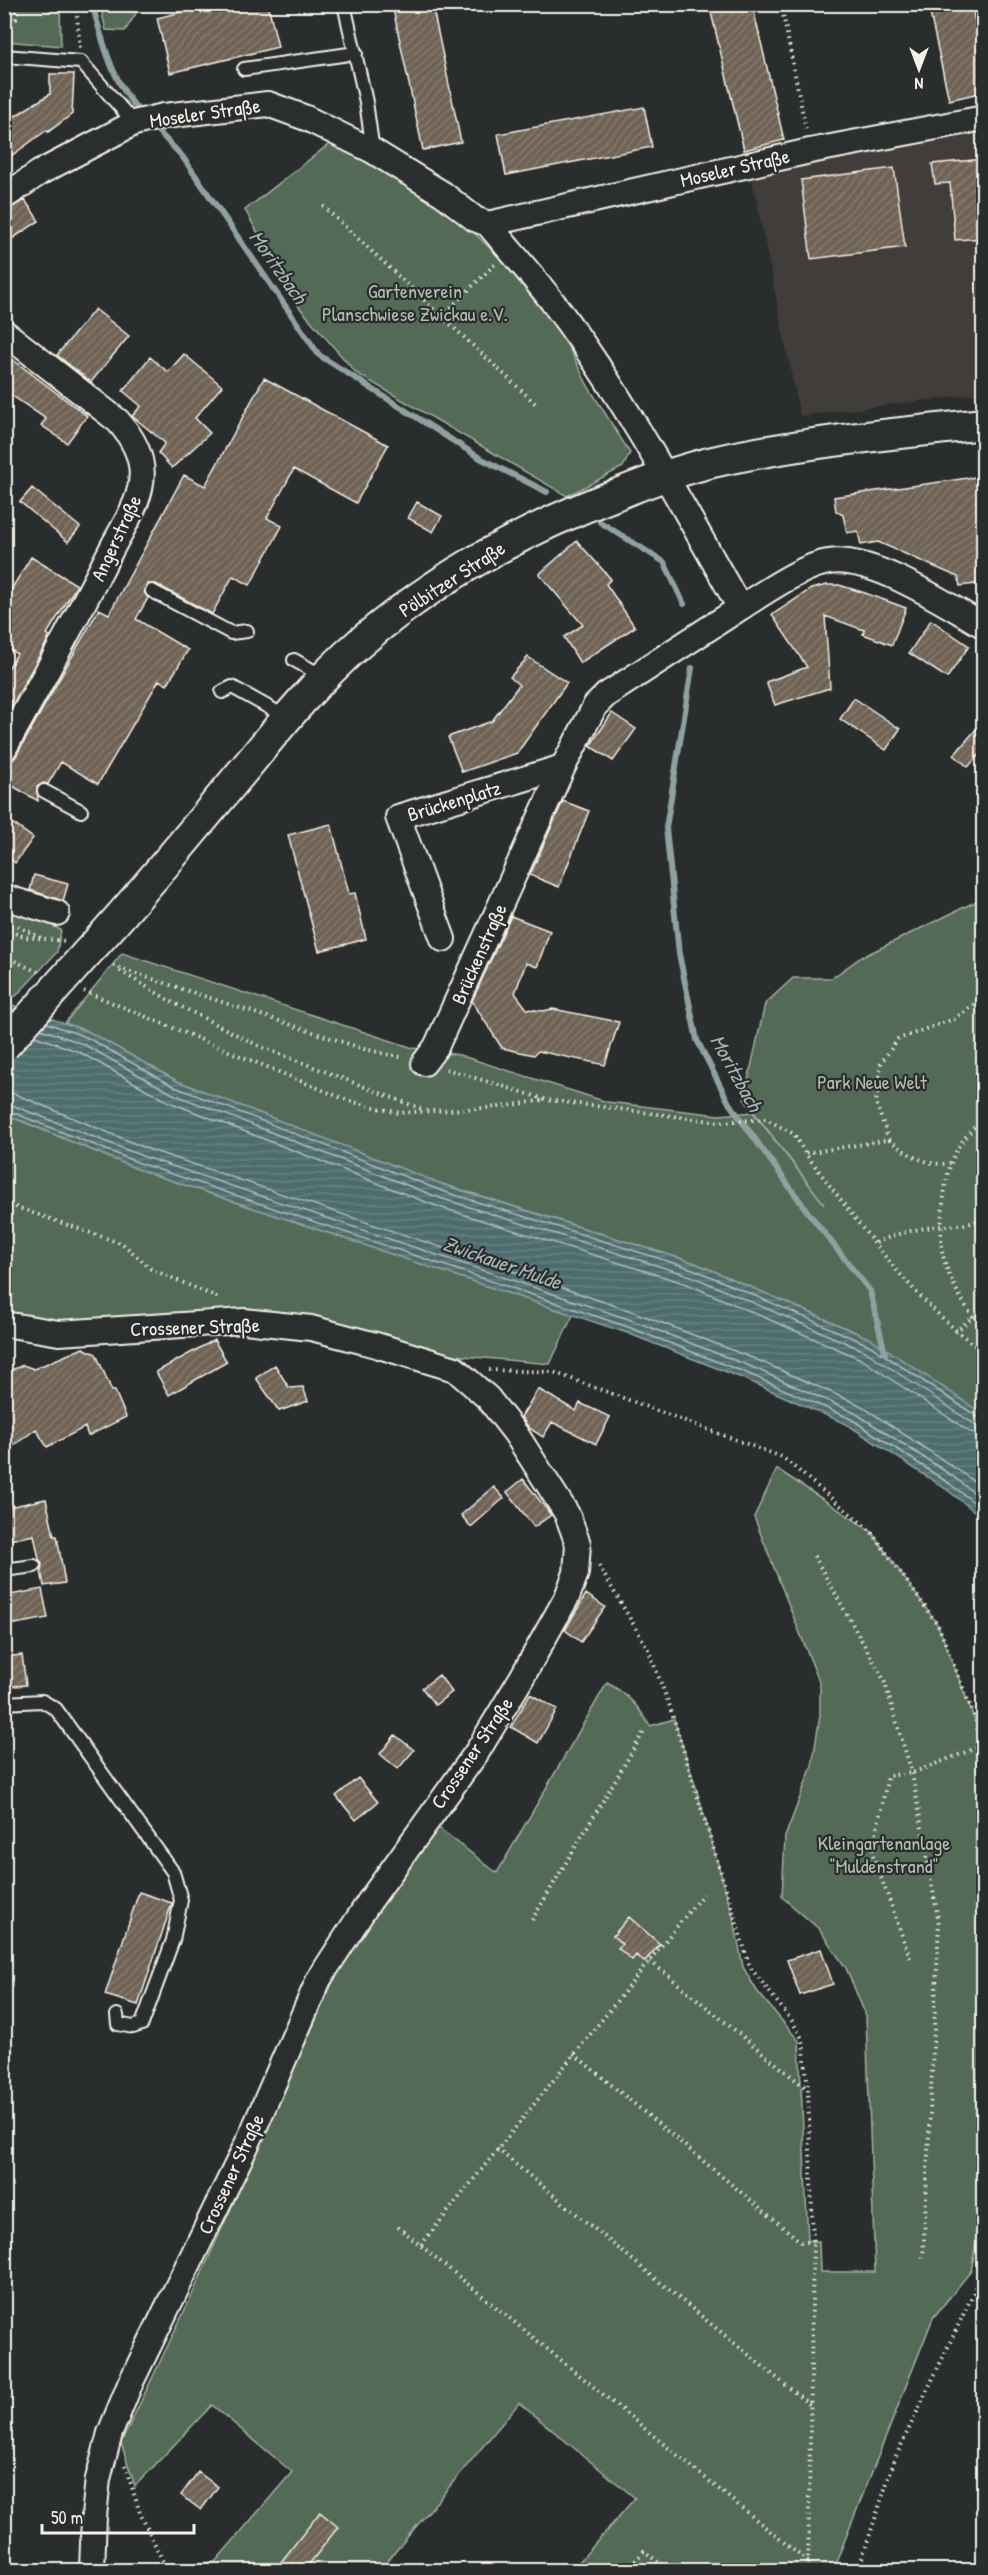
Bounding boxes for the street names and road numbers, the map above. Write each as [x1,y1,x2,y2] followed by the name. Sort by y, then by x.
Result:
[148,91,262,134] street label: Moseler Straße
[678,142,792,193] street label: Moseler Straße
[84,490,147,585] street label: Angerstraße
[393,534,510,623] street label: Pölbitzer Straße
[404,773,504,827] street label: Brückenplatz
[444,899,513,1008] street label: Brückenstraße
[130,1311,260,1342] street label: Crossener Straße
[424,1691,519,1814] street label: Crossener Straße
[191,2109,270,2238] street label: Crossener Straße

